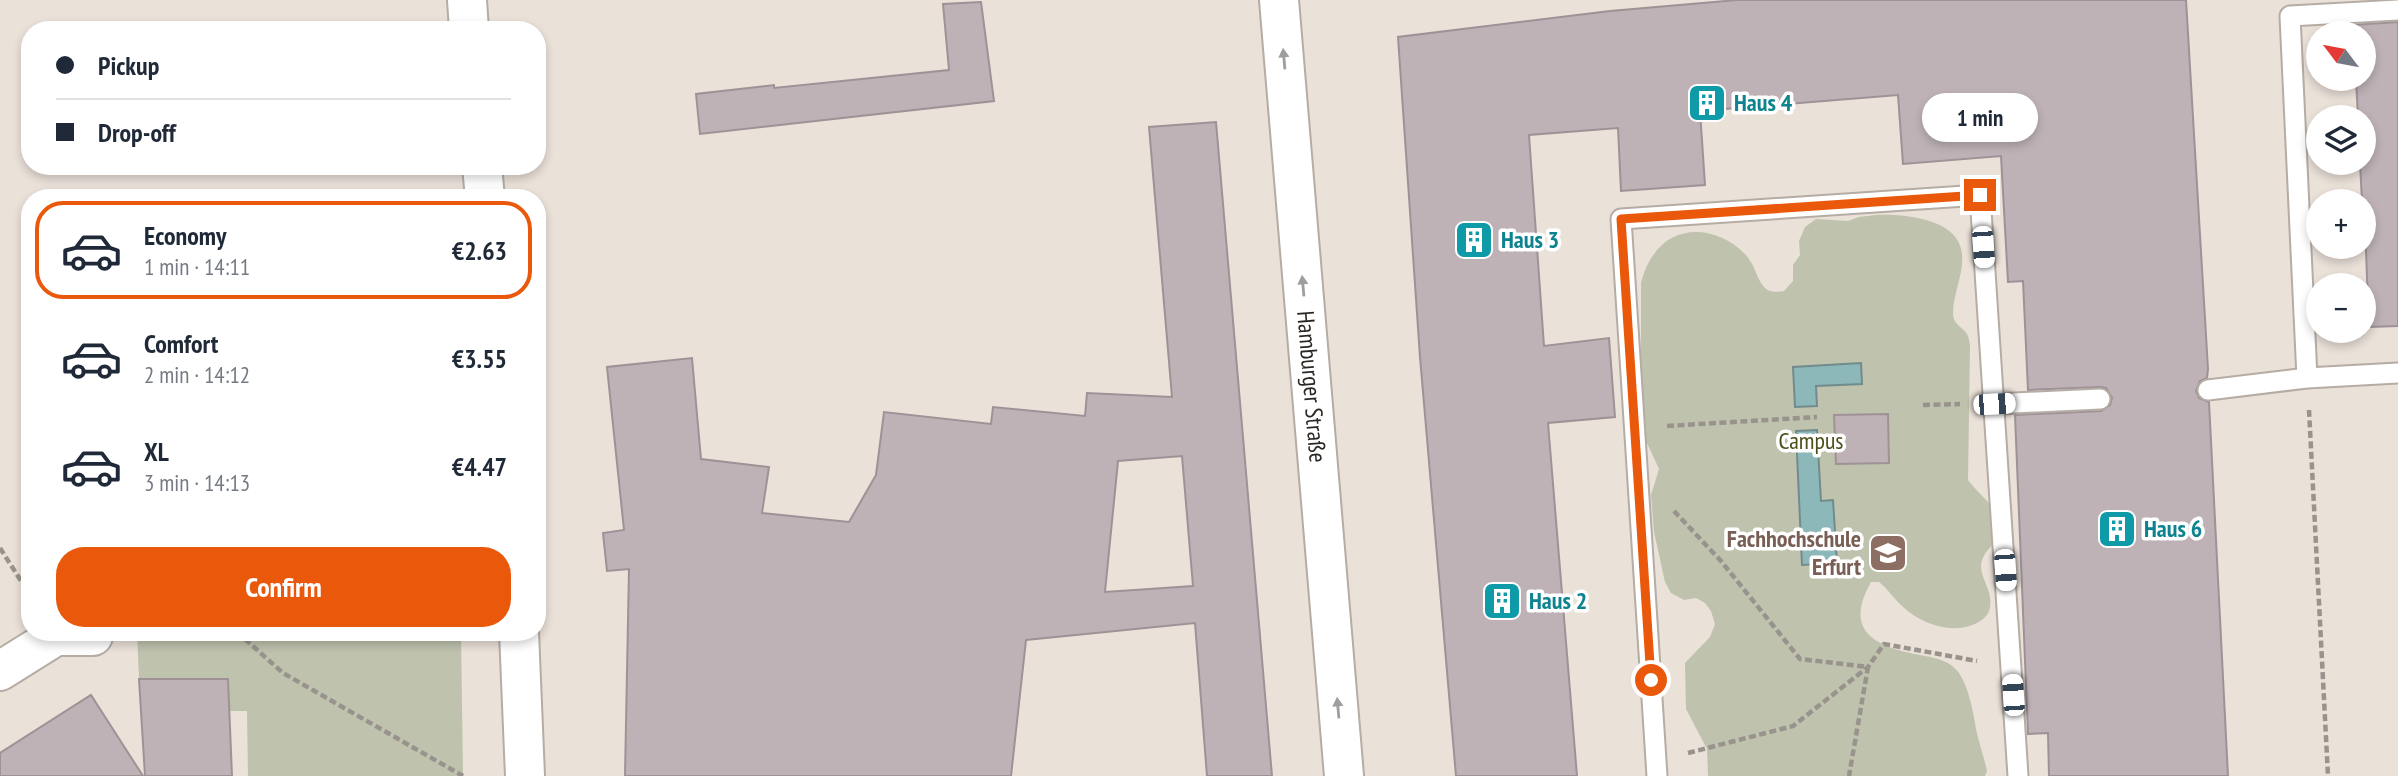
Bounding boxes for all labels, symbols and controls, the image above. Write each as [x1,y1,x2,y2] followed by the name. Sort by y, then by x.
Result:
[2306,21,2376,91] north arrow
[2306,21,2376,343] map controls
[1278,48,1289,70] one-way arrow
[98,49,159,82] text: Pickup
[1686,82,1728,124] building icon: Haus 4
[1734,87,1793,118] place label: Haus 4
[1922,94,2038,142] callout: 1 min
[1957,103,2003,132] text: 1 min
[2306,105,2376,175] button: layers
[98,116,176,149] text: Drop-off
[1964,179,1996,211] route end
[2306,189,2376,259] button: +
[60,219,123,282] icon: car
[144,219,226,252] text: Economy
[1453,219,1495,261] building icon: Haus 3
[1501,224,1559,255] place label: Haus 3
[1972,225,1995,269] car
[452,234,507,267] text: €2.63
[144,252,250,281] text: 1 min · 14:11
[2306,273,2376,343] button: −
[1297,275,1308,297] one-way arrow
[1290,309,1334,464] street label: Hamburger Straße
[60,327,123,390] icon: car
[144,327,218,360] text: Comfort
[452,342,507,375] text: €3.55
[144,360,250,389] text: 2 min · 14:12
[1973,392,2016,416] car
[1779,425,1843,456] park label: Campus
[60,435,123,498] icon: car
[144,435,169,468] text: XL
[452,450,507,483] text: €4.47
[144,468,250,497] text: 3 min · 14:13
[2096,508,2138,550] building icon: Haus 6
[2144,513,2202,544] place label: Haus 6
[1727,523,1861,582] place label: Fachhochschule Erfurt
[1867,532,1909,574] school or university icon: Fachhochschule Erfurt
[56,547,511,627] button: Confirm
[1994,548,2017,592] car
[1481,580,1523,622] building icon: Haus 2
[1529,585,1587,616] place label: Haus 2
[1635,664,1667,696] route start
[2002,673,2025,717] car
[1332,697,1343,719] one-way arrow

